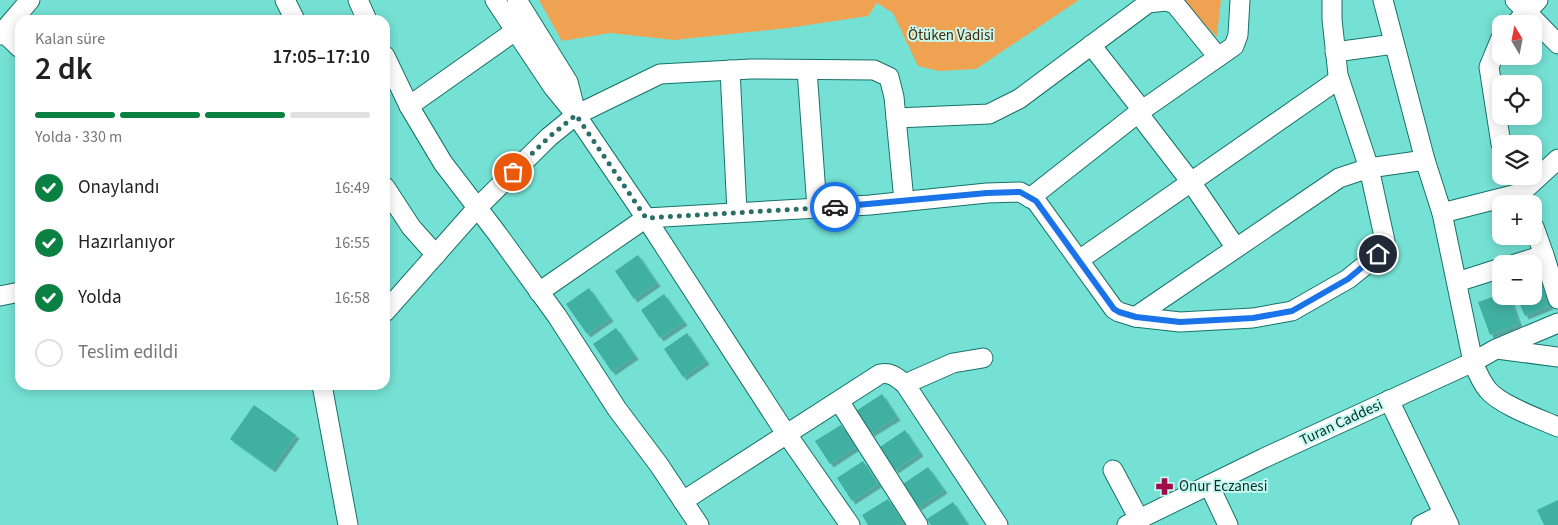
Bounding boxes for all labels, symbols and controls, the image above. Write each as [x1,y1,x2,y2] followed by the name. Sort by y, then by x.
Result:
[1492,15,1542,65] north arrow
[1492,15,1542,305] map controls
[908,25,994,46] park label: Ötüken Vadisi
[35,28,105,50] text: Kalan süre
[272,44,370,71] text: 17:05–17:10
[35,46,93,92] text: 2 dk
[1492,75,1542,125] button: locate
[35,126,122,148] text: Yolda · 330 m
[1492,135,1542,185] button: layers
[492,151,534,193] pin
[499,158,527,186] icon: bag
[35,174,63,202] icon: check
[78,174,160,201] text: Onaylandı
[334,177,370,199] text: 16:49
[810,182,860,232] courier
[821,193,849,221] icon: car
[1492,195,1542,245] button: +
[35,229,63,257] icon: check
[78,229,175,256] text: Hazırlanıyor
[334,232,370,254] text: 16:55
[1357,233,1399,275] pin
[1364,240,1392,268] icon: home
[1492,255,1542,305] button: −
[35,284,63,312] icon: check
[78,284,122,311] text: Yolda
[334,287,370,309] text: 16:58
[78,339,178,366] text: Teslim edildi
[1296,394,1386,451] street label: Turan Caddesi
[1155,476,1175,496] pharmacy icon: Onur Eczanesi
[1179,476,1267,497] place label: Onur Eczanesi

